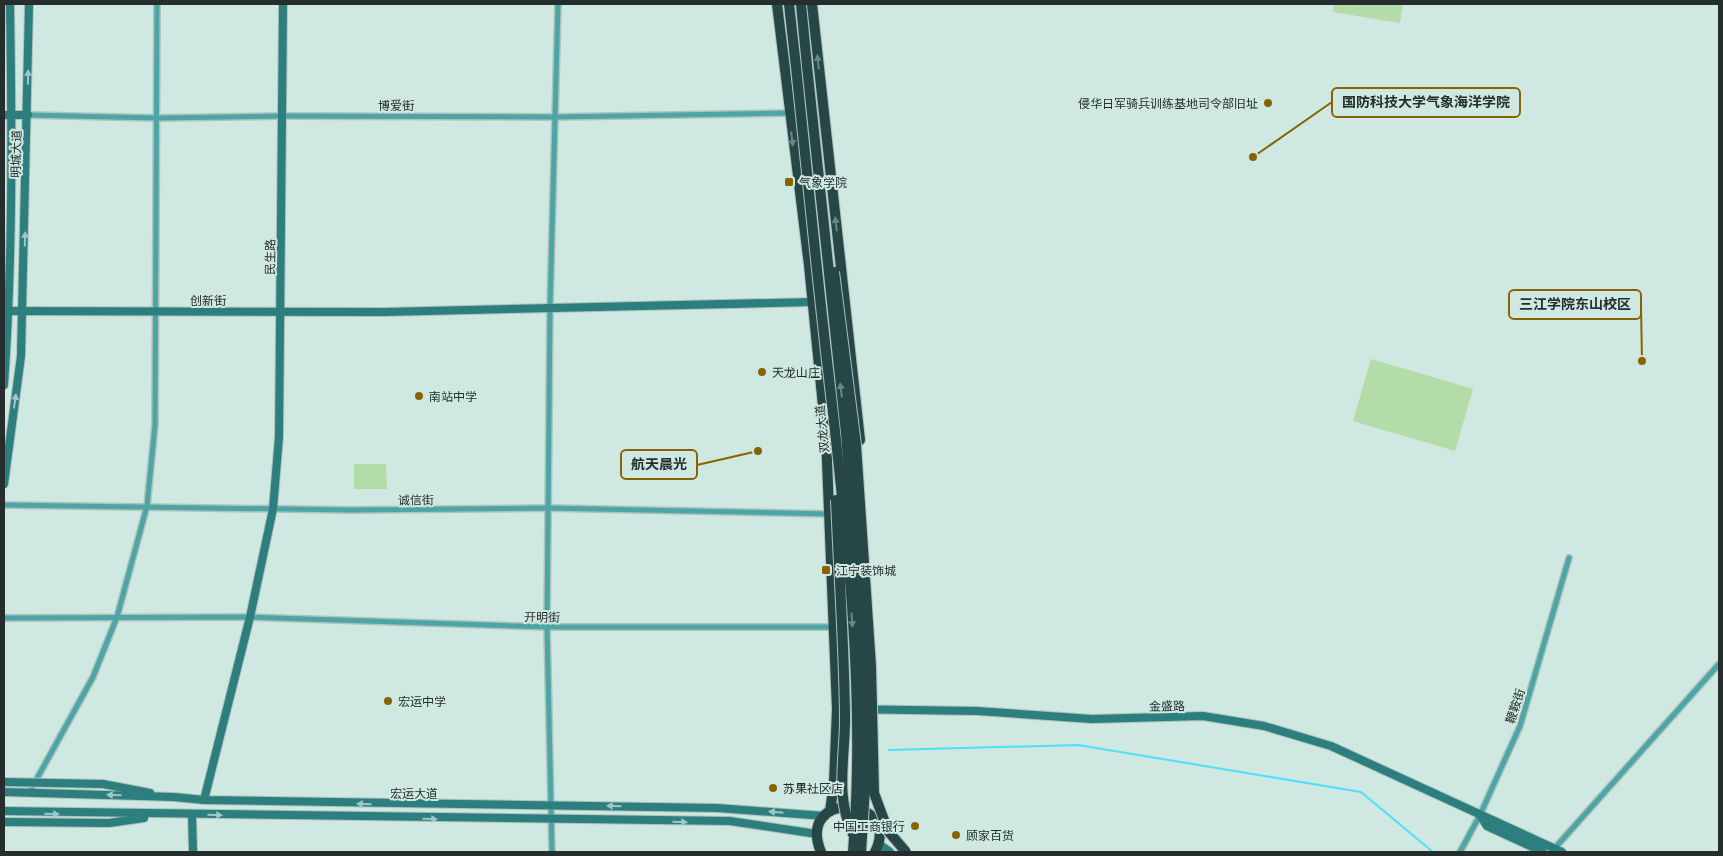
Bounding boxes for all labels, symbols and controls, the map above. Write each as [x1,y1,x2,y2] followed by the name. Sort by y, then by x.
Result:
[814,54,822,70] one-way arrow
[24,69,32,85] one-way arrow
[1332,88,1520,117] callout: 国防科技大学气象海洋学院
[1342,93,1510,111] text: 国防科技大学气象海洋学院
[1078,96,1258,111] place label: 侵华日军骑兵训练基地司令部旧址
[1262,97,1274,109] marker: 侵华日军骑兵训练基地司令部旧址
[378,98,414,113] street label: 博爱街
[8,130,24,178] street label: 明城大道
[789,131,797,147] one-way arrow
[799,175,847,190] place label: 气象学院
[783,176,795,188] marker: 气象学院
[832,215,840,231] one-way arrow
[21,231,29,247] one-way arrow
[262,239,278,275] street label: 民生路
[1509,290,1641,319] callout: 三江学院东山校区
[190,293,226,308] street label: 创新街
[1519,295,1631,313] text: 三江学院东山校区
[772,365,820,380] place label: 天龙山庄
[756,366,768,378] marker: 天龙山庄
[836,382,844,398] one-way arrow
[429,389,477,404] place label: 南站中学
[413,390,425,402] marker: 南站中学
[11,393,19,409] one-way arrow
[812,404,832,454] street label: 双龙大道
[621,450,697,479] callout: 航天晨光
[631,455,687,473] text: 航天晨光
[398,492,434,508] street label: 诚信街
[836,563,896,578] place label: 江宁装饰城
[820,564,832,576] marker: 江宁装饰城
[524,609,560,625] street label: 开明街
[848,613,856,629] one-way arrow
[1502,687,1528,725] street label: 鞭鞍街
[398,694,446,709] place label: 宏运中学
[382,695,394,707] marker: 宏运中学
[1149,698,1185,714] street label: 金盛路
[783,781,843,796] place label: 苏果社区店
[767,782,779,794] marker: 苏果社区店
[390,786,438,801] street label: 宏运大道
[106,791,122,799] one-way arrow
[356,800,372,808] one-way arrow
[606,802,622,810] one-way arrow
[768,808,784,816] one-way arrow
[45,810,61,818] one-way arrow
[207,811,223,819] one-way arrow
[422,815,438,823] one-way arrow
[672,818,688,826] one-way arrow
[833,819,905,834] place label: 中国工商银行
[909,820,921,832] marker: 中国工商银行
[966,828,1014,843] place label: 顾家百货
[950,829,962,841] marker: 顾家百货

